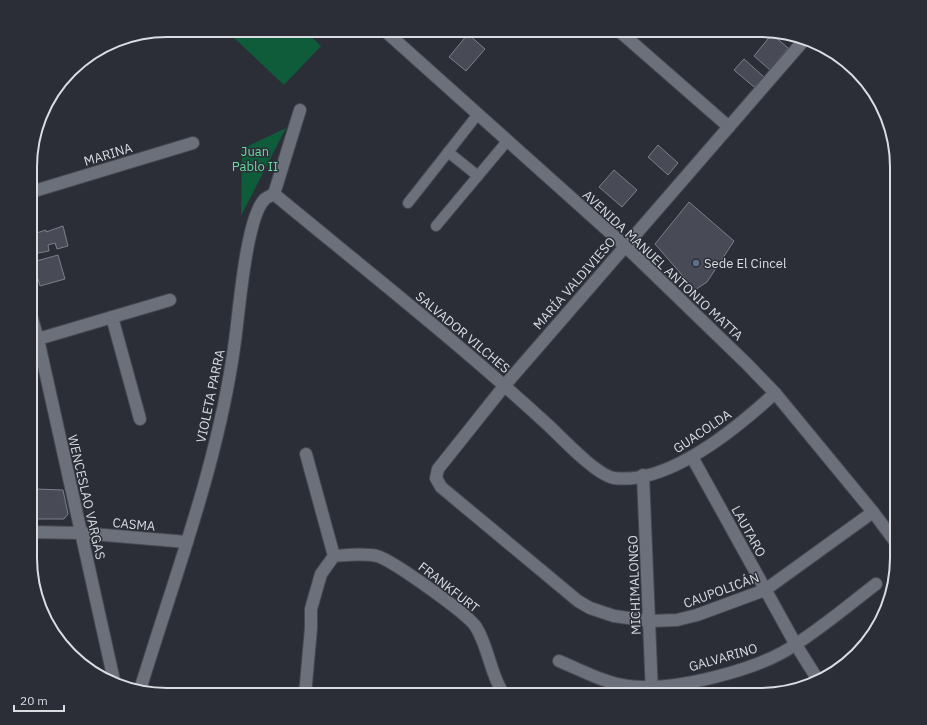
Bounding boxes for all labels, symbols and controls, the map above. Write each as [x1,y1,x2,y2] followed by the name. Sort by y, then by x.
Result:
[82,139,135,170] street label: MARINA
[232,143,278,175] park label: Juan Pablo II
[579,187,747,345] street label: AVENIDA MANUEL ANTONIO MATTA
[529,233,619,333] street label: MARÍA VALDIVIESO
[704,255,787,272] place label: Sede El Cincel
[691,258,701,268] marker: Sede El Cincel
[412,288,513,377] street label: SALVADOR VILCHES
[192,347,229,444] street label: VIOLETA PARRA
[670,405,735,457] street label: GUACOLDA
[64,433,109,561] street label: WENCESLAO VARGAS
[728,503,770,560] street label: LAUTARO
[112,514,157,535] street label: CASMA
[624,535,645,635] street label: MICHIMALONGO
[415,558,483,617] street label: FRANKFURT
[681,569,761,612] street label: CAUPOLICÁN
[687,640,759,675] street label: GALVARINO
[14,687,64,713] scale bar
[20,693,48,708] text: 20 m

